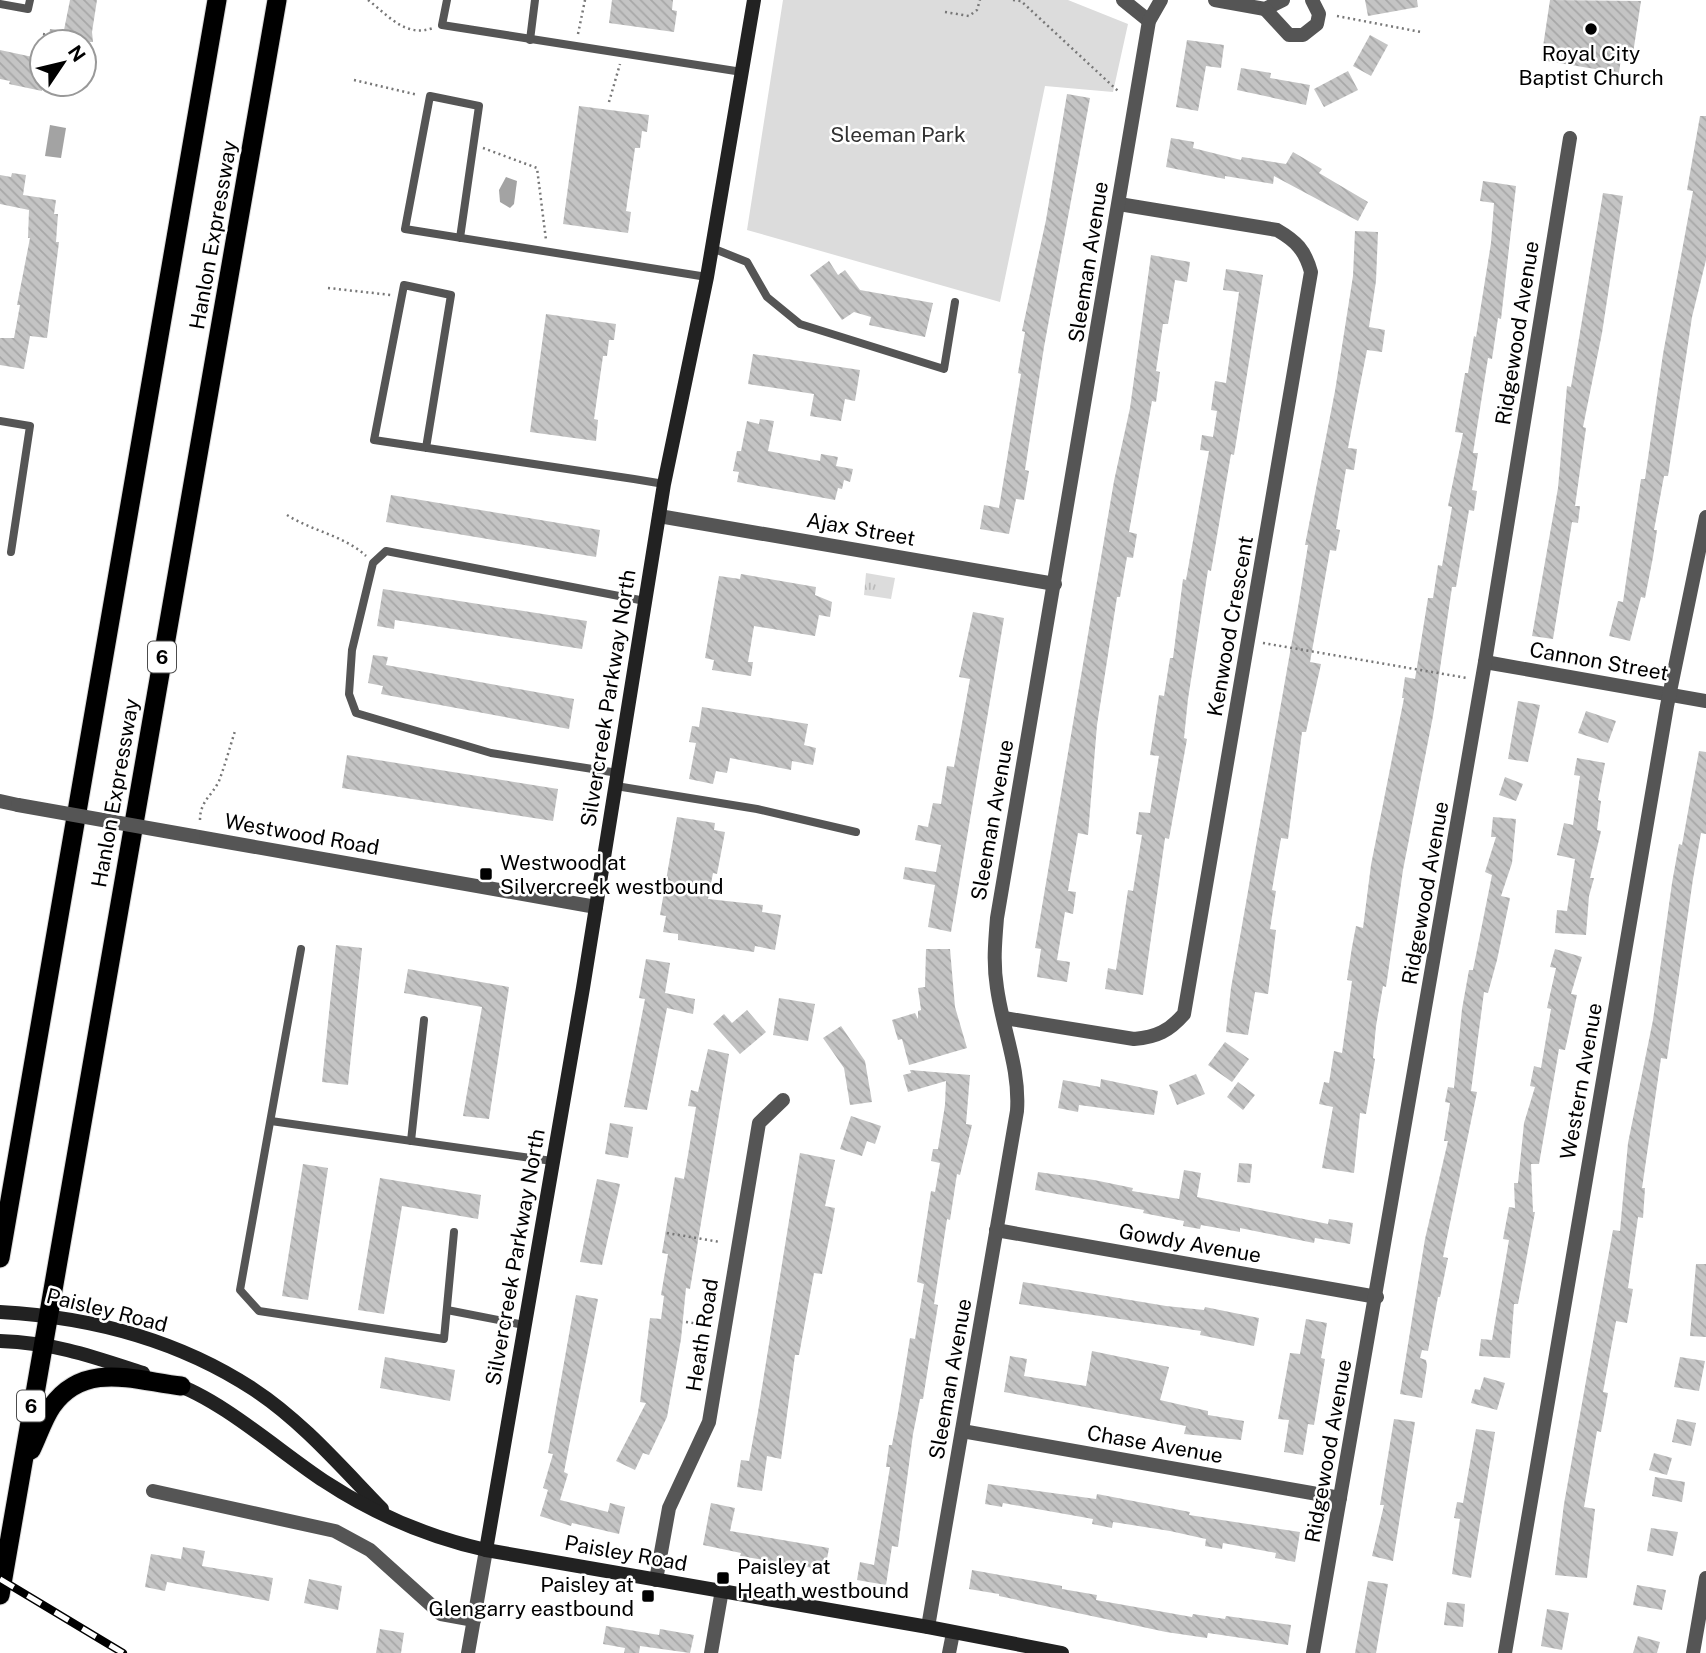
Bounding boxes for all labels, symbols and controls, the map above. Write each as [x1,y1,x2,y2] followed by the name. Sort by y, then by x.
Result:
[1583,21,1599,37] marker: Royal City Baptist Church
[28,28,98,98] north arrow
[64,41,90,66] text: N
[1518,41,1664,90] place label: Royal City Baptist Church
[830,122,966,147] park label: Sleeman Park
[184,139,242,331] street label: Hanlon Expressway
[1063,180,1113,344] street label: Sleeman Avenue
[1490,239,1544,427] street label: Ridgewood Avenue
[805,507,917,551] street label: Ajax Street
[1202,534,1258,718] street label: Kenwood Crescent
[575,568,641,828] street label: Silvercreek Parkway North
[1528,636,1670,686] street label: Cannon Street
[148,642,176,672] road number: 6
[86,697,144,889] street label: Hanlon Expressway
[966,738,1018,902] street label: Sleeman Avenue
[1397,799,1453,987] street label: Ridgewood Avenue
[223,808,381,860] street label: Westwood Road
[500,850,723,899] place label: Westwood at Silvercreek westbound
[478,866,494,882] marker: Westwood at Silvercreek westbound
[1555,1001,1607,1161] street label: Western Avenue
[480,1127,550,1387] street label: Silvercreek Parkway North
[1117,1218,1263,1268] street label: Gowdy Avenue
[681,1277,723,1393] street label: Heath Road
[44,1283,170,1337] street label: Paisley Road
[924,1297,976,1461] street label: Sleeman Avenue
[1300,1357,1356,1545] street label: Ridgewood Avenue
[17,1390,45,1422] road number: 6
[1085,1420,1225,1468] street label: Chase Avenue
[563,1530,689,1576] street label: Paisley Road
[737,1554,909,1603] place label: Paisley at Heath westbound
[715,1570,731,1586] marker: Paisley at Heath westbound
[429,1572,634,1621] place label: Paisley at Glengarry eastbound
[640,1588,656,1604] marker: Paisley at Glengarry eastbound

